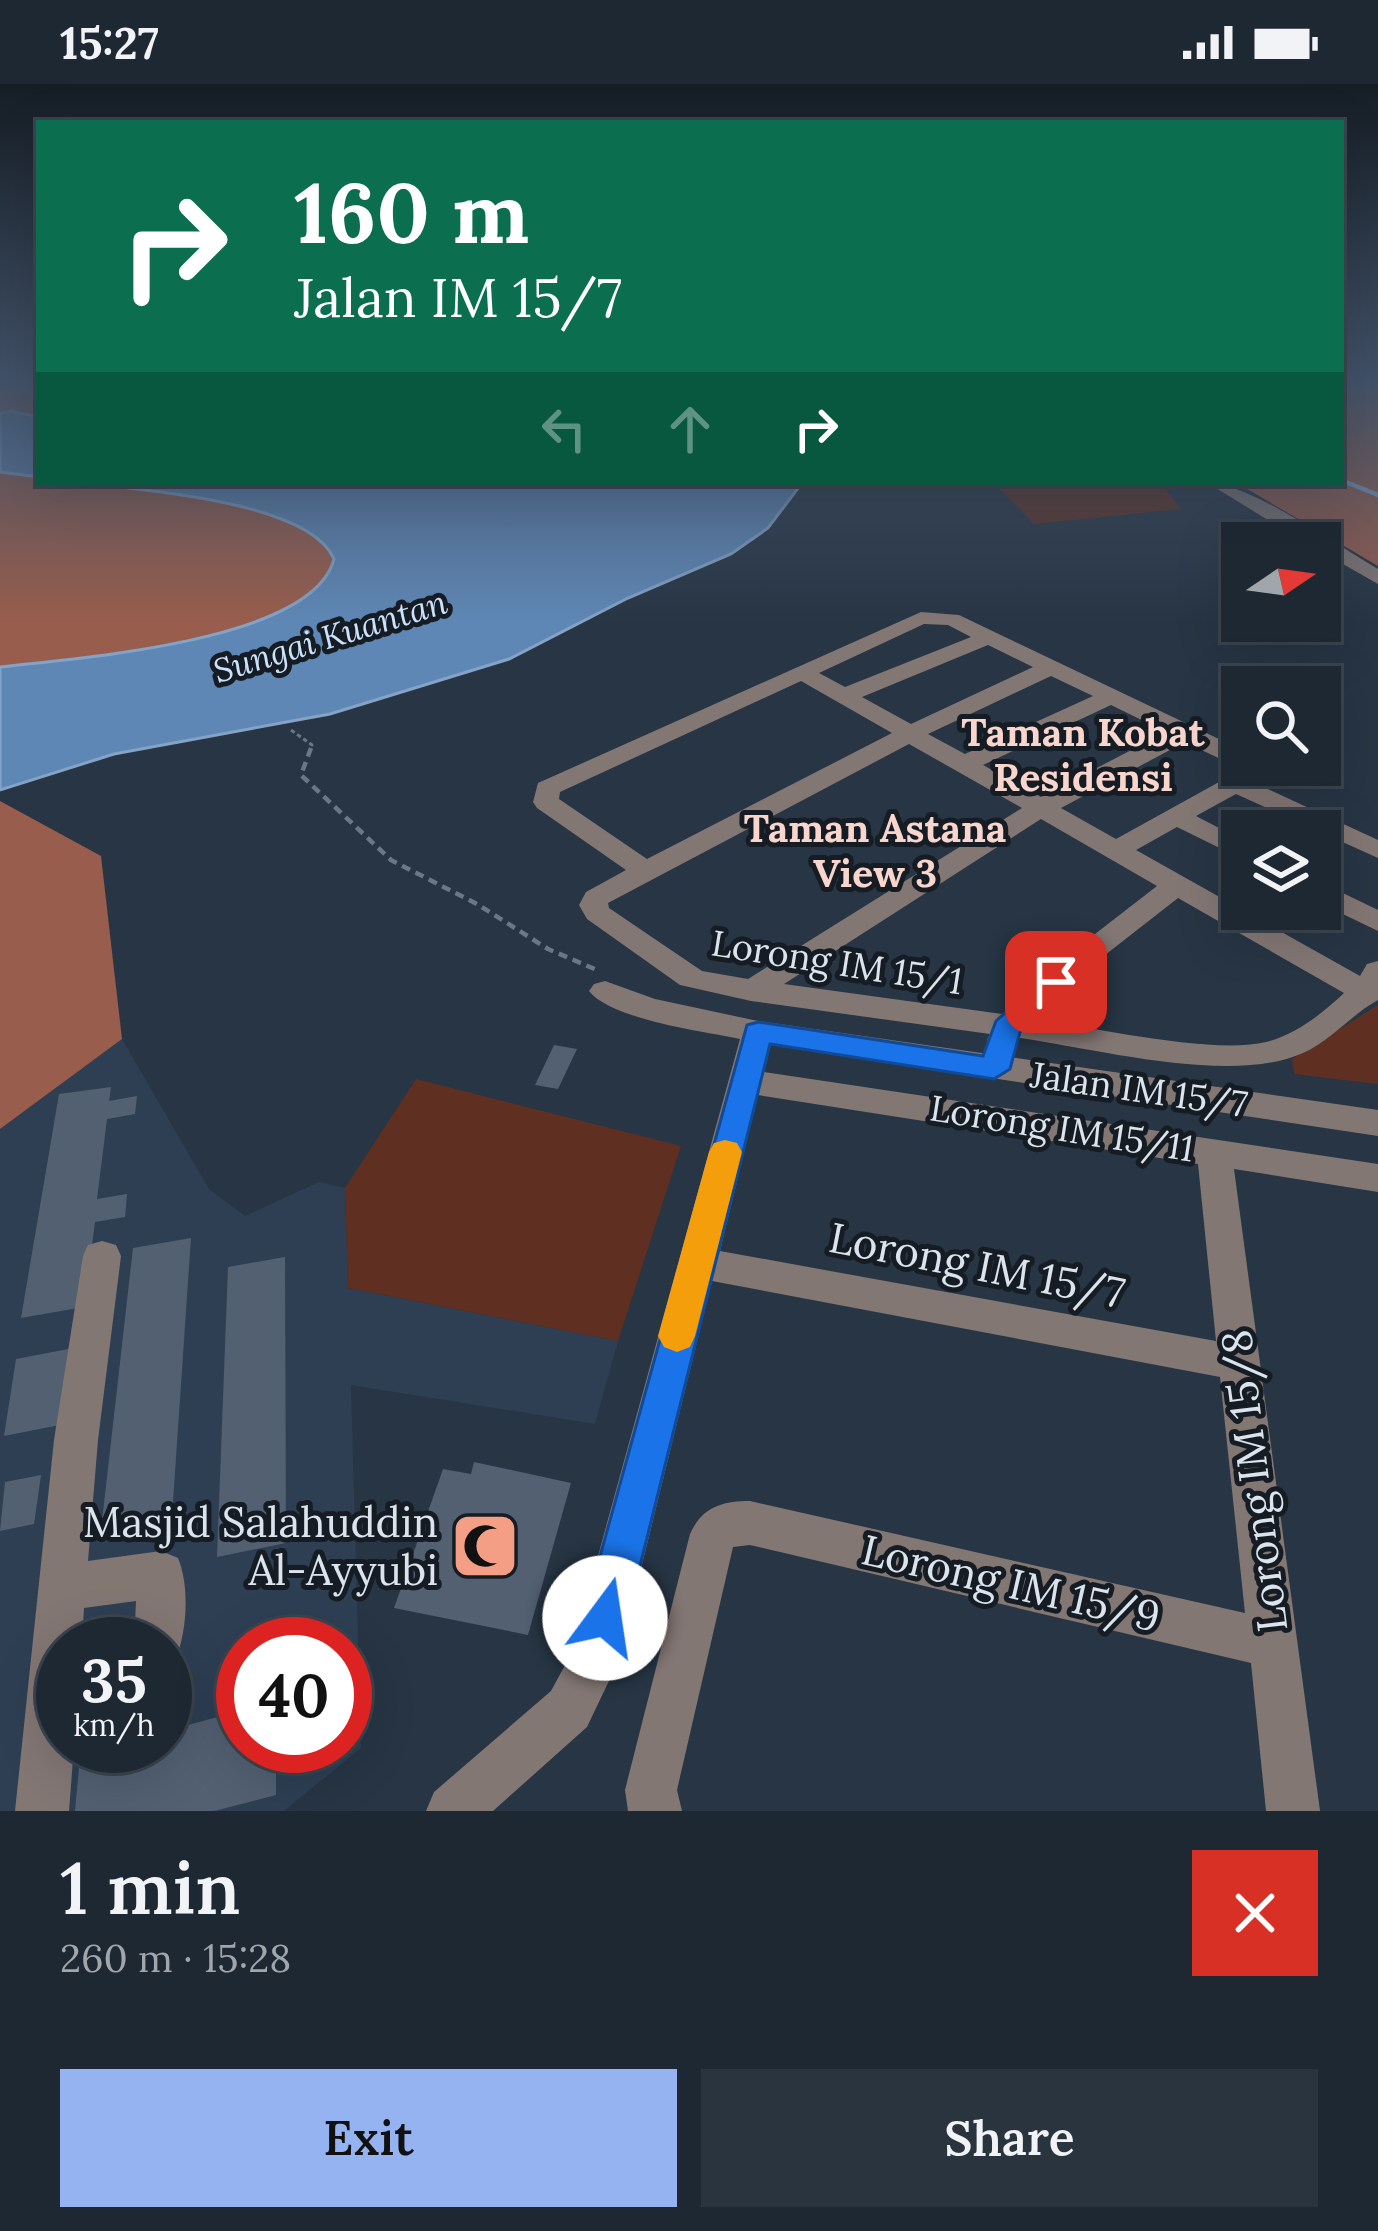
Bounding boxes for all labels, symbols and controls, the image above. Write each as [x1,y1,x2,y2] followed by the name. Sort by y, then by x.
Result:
[60,14,159,71] text: 15:27
[294,158,529,266] text: 160 m
[96,168,252,324] icon: right
[294,263,622,332] text: Jalan IM 15/7
[531,396,597,462] icon: left
[657,396,723,462] icon: ahead
[783,396,849,462] icon: right
[1221,522,1341,642] north arrow
[1221,522,1341,930] map controls
[208,581,452,691] water label: Sungai Kuantan
[1221,666,1341,786] button: search
[961,707,1206,802] district label: Taman Kobat Residensi
[744,803,1006,898] district label: Taman Astana View 3
[1221,810,1341,930] button: layers
[708,919,966,1005] street label: Lorong IM 15/1
[1005,931,1107,1033] pin
[1023,949,1089,1015] icon: arrive
[1027,1051,1250,1127] street label: Jalan IM 15/7
[927,1084,1197,1172] street label: Lorong IM 15/11
[825,1210,1129,1320] street label: Lorong IM 15/7
[1209,1327,1299,1635] street label: Lorong IM 15/8
[83,1495,438,1597] place label: Masjid Salahuddin Al-Ayyubi
[450,1511,520,1581] mosque icon: Masjid Salahuddin Al-Ayyubi
[857,1522,1165,1644] street label: Lorong IM 15/9
[542,1555,668,1681] position arrow
[216,1617,372,1773] speed limit sign: 40
[81,1642,147,1718] text: 35
[73,1706,155,1744] text: km/h
[60,1842,240,1934] text: 1 min
[1192,1850,1318,1976] button: close
[60,1933,291,1983] text: 260 m · 15:28
[60,2069,677,2207] button: Exit
[701,2069,1318,2207] button: Share

